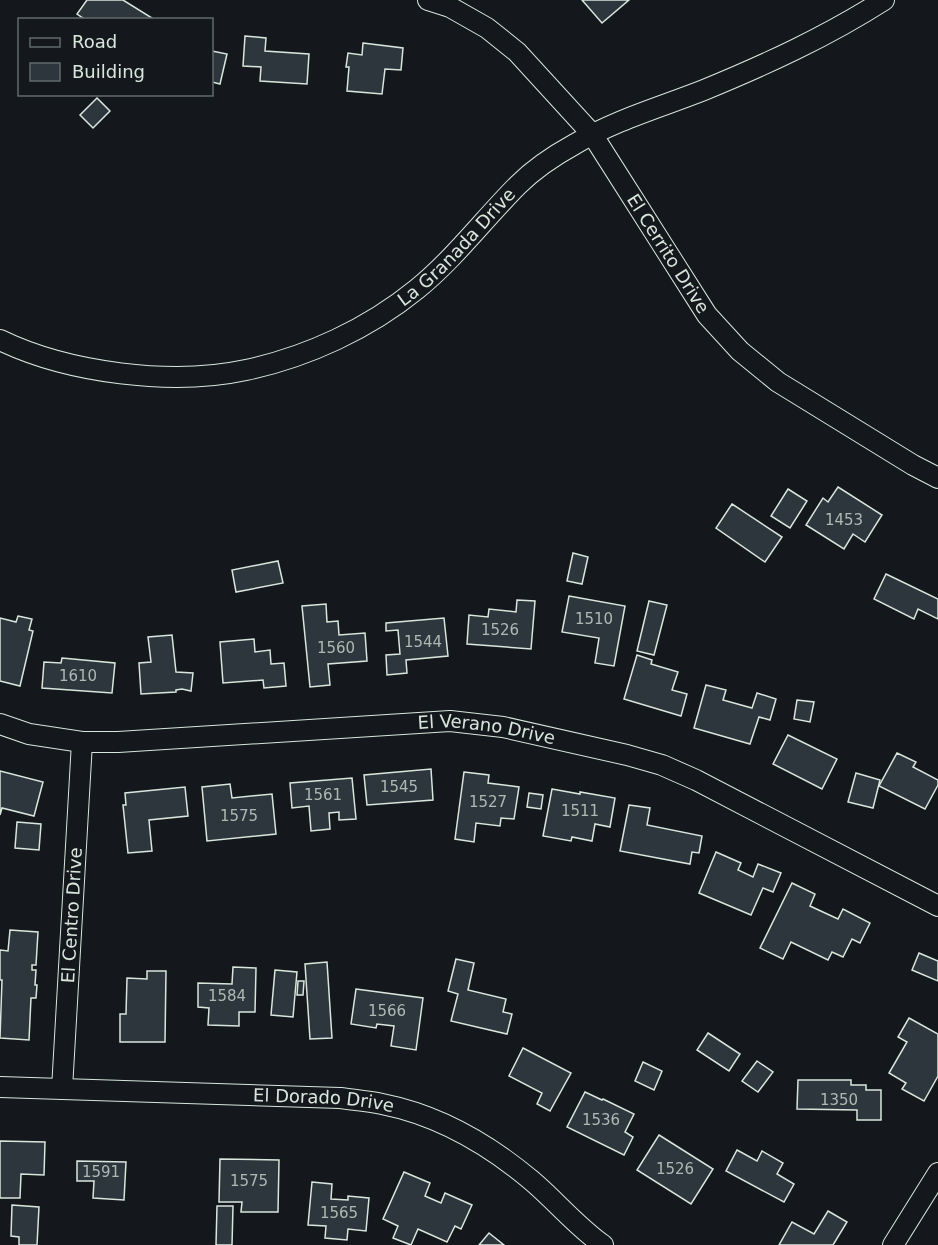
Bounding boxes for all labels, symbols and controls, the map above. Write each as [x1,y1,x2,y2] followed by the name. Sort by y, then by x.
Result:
[18,18,213,96] legend
[72,31,117,52] text: Road
[72,61,145,82] text: Building
[393,184,519,310] street label: La Granada Drive
[623,190,714,317] street label: El Cerrito Drive
[825,511,863,529] house number: 1453
[575,610,613,628] house number: 1510
[481,621,519,639] house number: 1526
[404,633,442,651] house number: 1544
[317,639,355,657] house number: 1560
[59,667,97,685] house number: 1610
[417,710,557,748] street label: El Verano Drive
[380,778,418,796] house number: 1545
[304,786,342,804] house number: 1561
[469,793,507,811] house number: 1527
[561,802,599,820] house number: 1511
[220,807,258,825] house number: 1575
[57,847,86,984] street label: El Centro Drive
[208,987,246,1005] house number: 1584
[368,1002,406,1020] house number: 1566
[253,1084,396,1116] street label: El Dorado Drive
[820,1091,858,1109] house number: 1350
[582,1111,620,1129] house number: 1536
[656,1160,694,1178] house number: 1526
[82,1163,120,1181] house number: 1591
[230,1172,268,1190] house number: 1575
[320,1204,358,1222] house number: 1565

